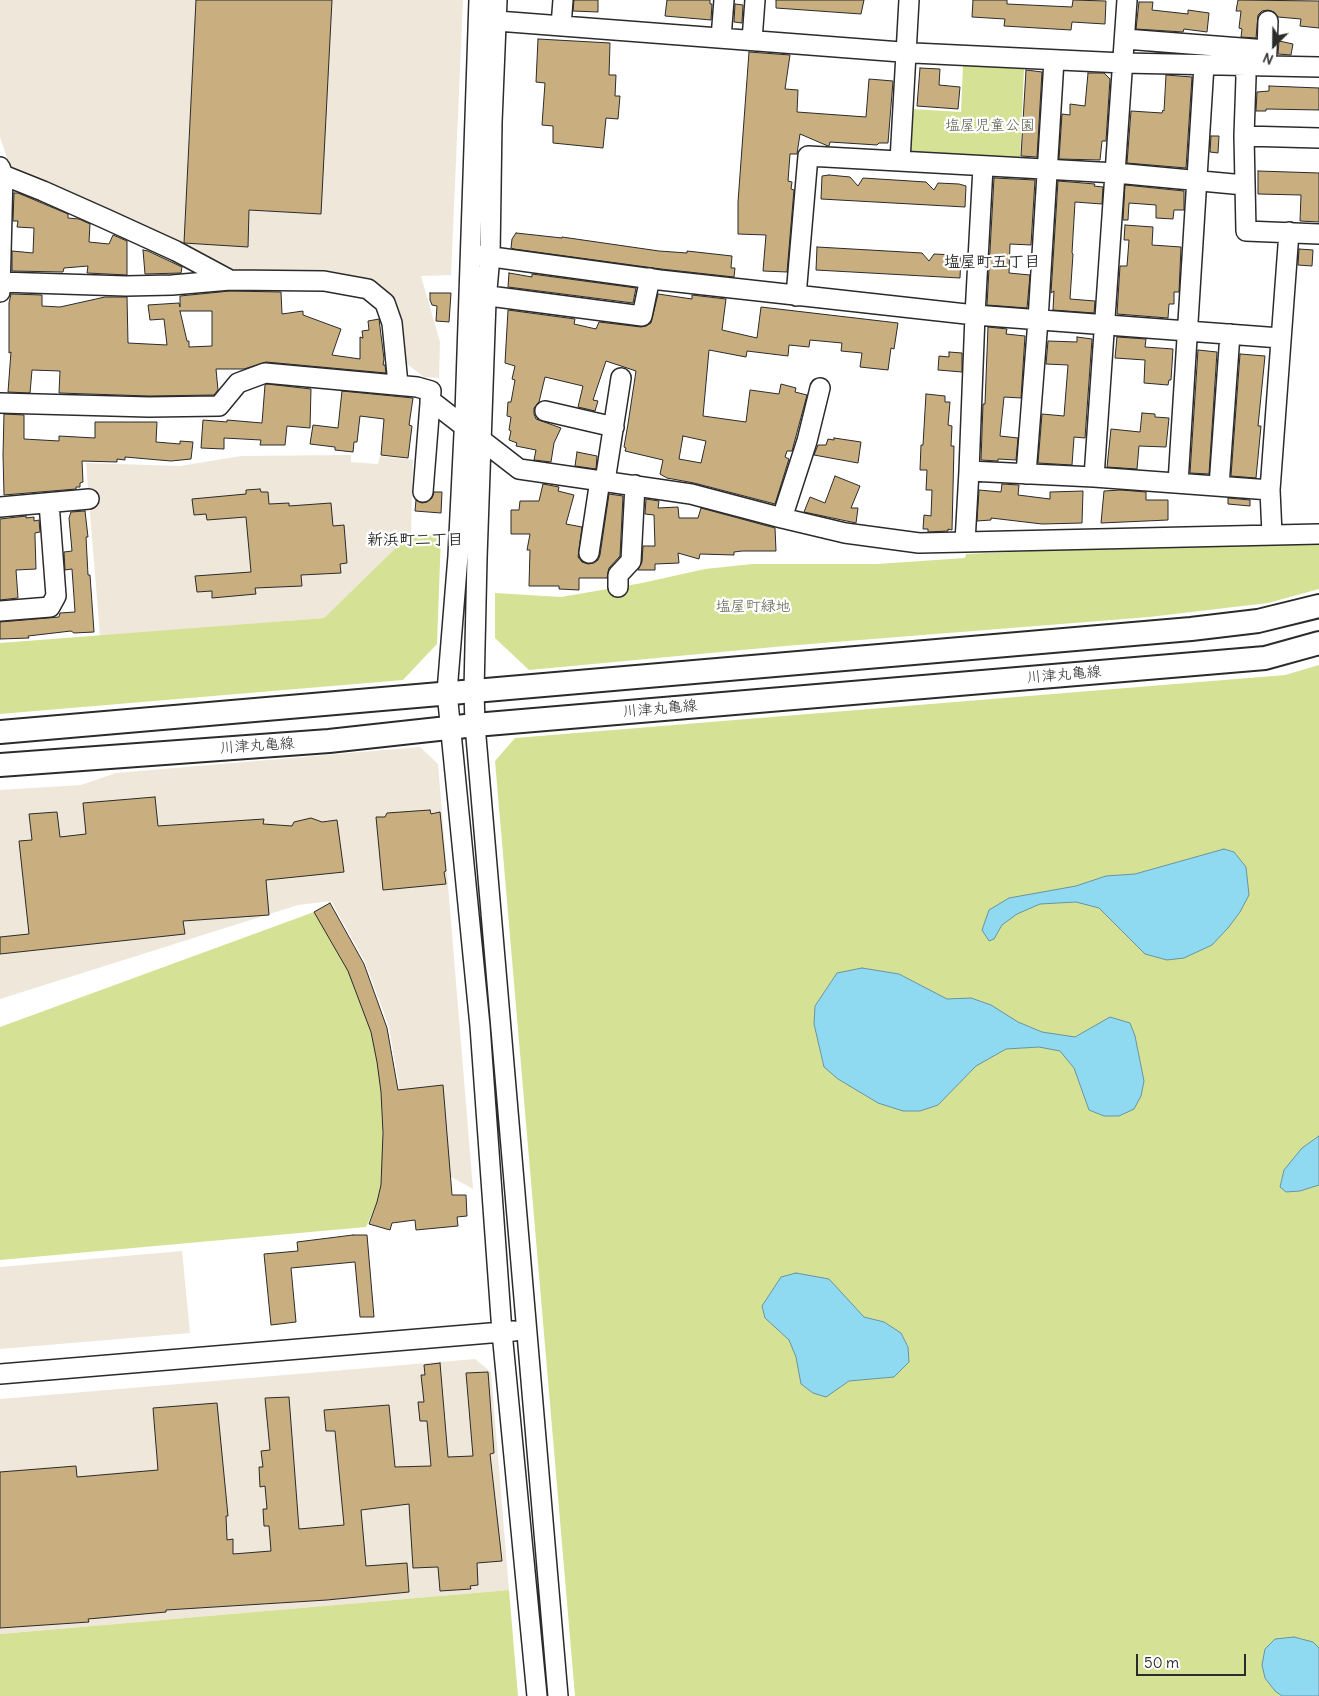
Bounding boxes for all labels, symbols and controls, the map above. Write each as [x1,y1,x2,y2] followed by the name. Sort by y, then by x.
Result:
[1249,20,1299,70] north arrow
[1260,49,1276,69] text: N
[945,117,1035,135] park label: 塩屋児童公園
[944,252,1040,272] district label: 塩屋町五丁目
[367,530,463,550] district label: 新浜町二丁目
[716,598,790,616] park label: 塩屋町緑地
[1026,663,1102,687] street label: 川津丸亀線
[622,697,698,721] street label: 川津丸亀線
[219,734,295,758] street label: 川津丸亀線
[1139,1644,1249,1676] scale bar
[1144,1653,1179,1672] text: 50 m

